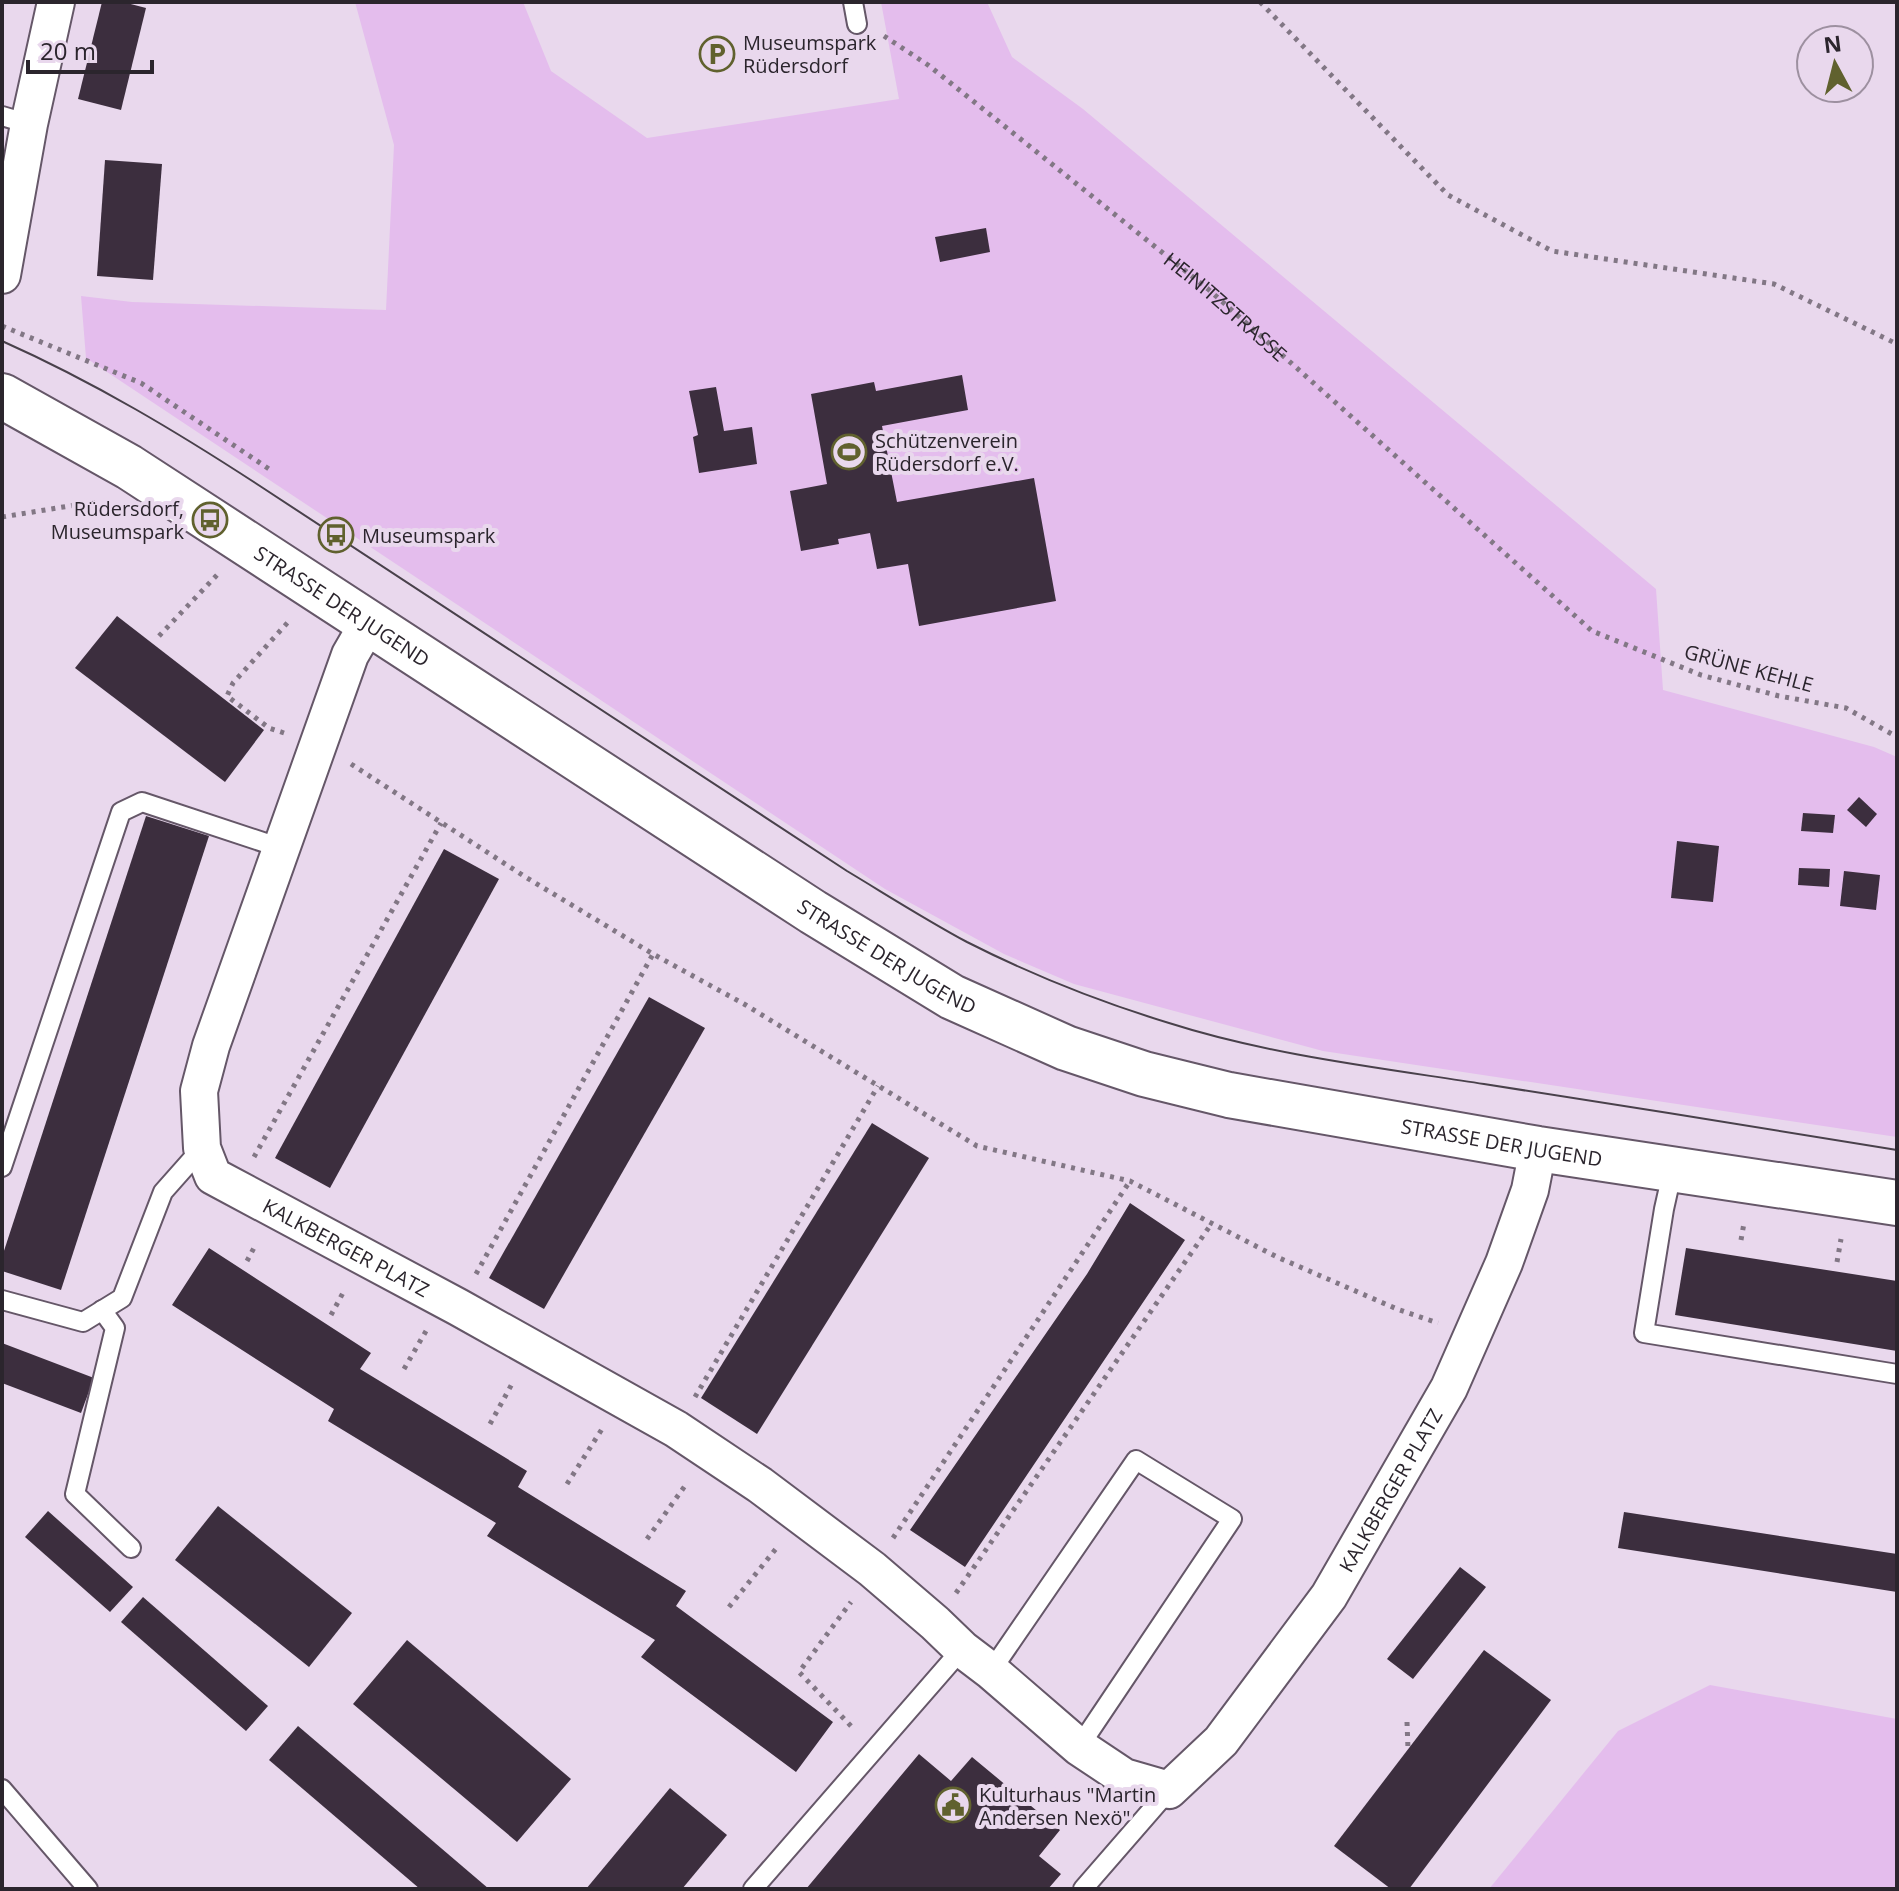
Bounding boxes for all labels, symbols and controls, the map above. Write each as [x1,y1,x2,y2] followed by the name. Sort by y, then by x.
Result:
[28,24,152,74] scale bar
[1795,24,1875,104] north arrow
[1822,27,1843,59] text: N
[743,29,877,79] place label: Museumspark Rüdersdorf
[40,34,96,67] text: 20 m
[698,35,736,73] parking icon: Museumspark Rüdersdorf
[1158,246,1293,367] street label: HEINITZSTRASSE
[875,427,1019,477] place label: Schützenverein Rüdersdorf e.V.
[830,433,868,471] sports icon: Schützenverein Rüdersdorf e.V.
[51,495,184,545] place label: Rüdersdorf, Museumspark
[191,501,229,539] bus stop icon: Rüdersdorf, Museumspark
[317,516,355,554] bus stop icon: Museumspark
[362,522,496,549] place label: Museumspark
[250,539,435,673] street label: STRASSE DER JUGEND
[1682,638,1816,698] street label: GRÜNE KEHLE
[793,892,981,1020] street label: STRASSE DER JUGEND
[1399,1112,1604,1172] street label: STRASSE DER JUGEND
[258,1192,434,1303] street label: KALKBERGER PLATZ
[1332,1403,1448,1577] street label: KALKBERGER PLATZ
[979,1781,1156,1831] place label: Kulturhaus "Martin Andersen Nexö"
[934,1786,972,1824] public building icon: Kulturhaus "Martin Andersen Nexö"

